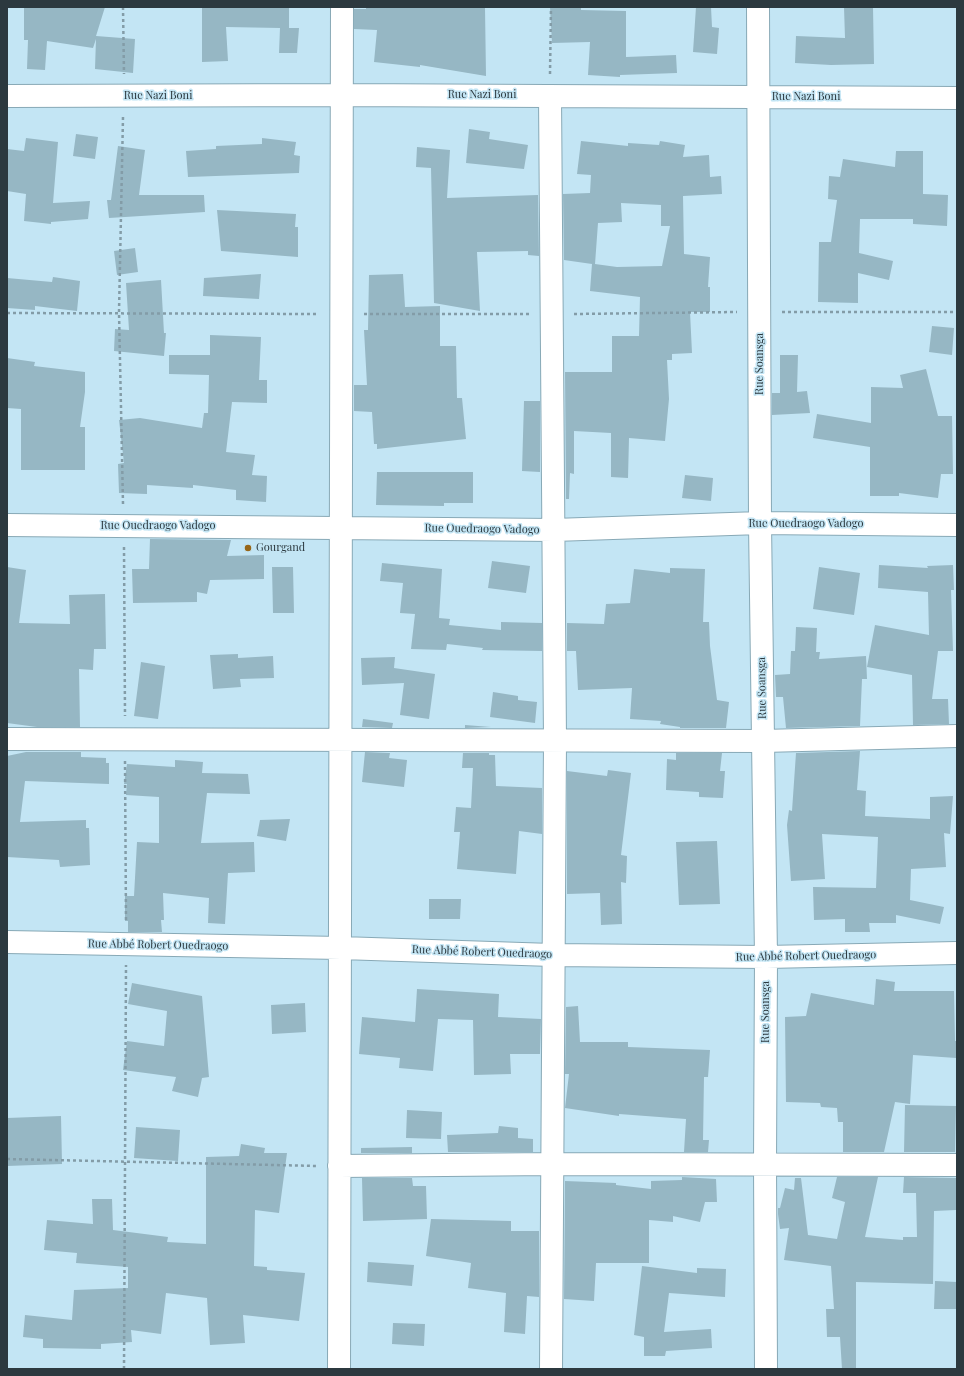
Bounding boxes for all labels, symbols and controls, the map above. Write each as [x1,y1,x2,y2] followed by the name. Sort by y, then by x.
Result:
[448,88,516,102] street label: Rue Nazi Boni
[124,89,192,103] street label: Rue Nazi Boni
[772,90,840,104] street label: Rue Nazi Boni
[753,333,767,395] street label: Rue Soansga
[748,517,864,531] street label: Rue Ouedraogo Vadogo
[100,519,216,533] street label: Rue Ouedraogo Vadogo
[424,521,540,537] street label: Rue Ouedraogo Vadogo
[256,541,305,555] place label: Gourgand
[243,543,253,553] marker: Gourgand
[755,657,769,719] street label: Rue Soansga
[88,937,228,953] street label: Rue Abbé Robert Ouedraogo
[412,943,552,961] street label: Rue Abbé Robert Ouedraogo
[736,948,876,964] street label: Rue Abbé Robert Ouedraogo
[759,981,773,1043] street label: Rue Soansga

